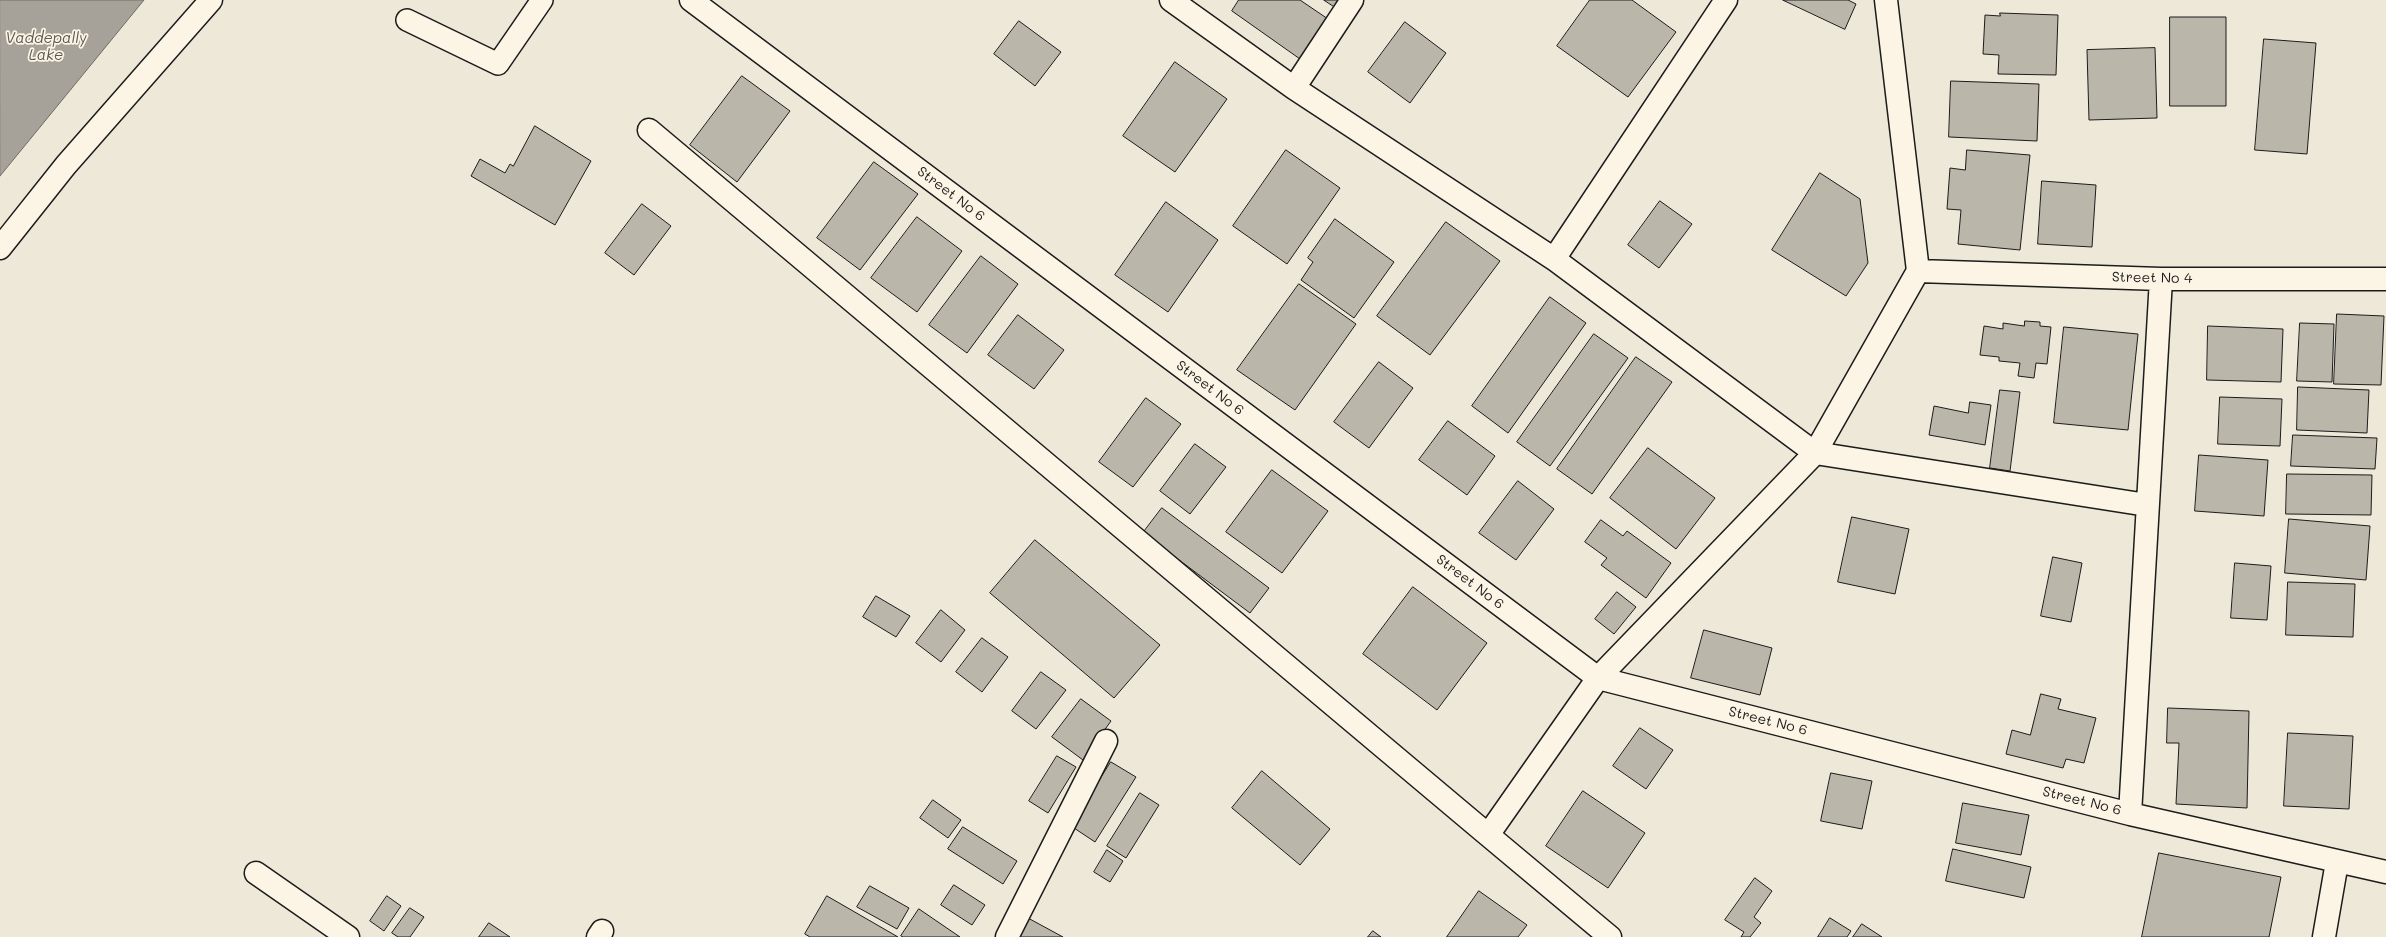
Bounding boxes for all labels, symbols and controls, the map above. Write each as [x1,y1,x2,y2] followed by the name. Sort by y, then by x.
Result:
[5,29,87,64] water label: Vaddepally Lake
[914,163,988,225] street label: Street No 6
[2112,269,2192,287] street label: Street No 4
[1173,357,1247,419] street label: Street No 6
[1433,551,1507,613] street label: Street No 6
[1727,703,1809,739] street label: Street No 6
[2041,783,2123,819] street label: Street No 6

